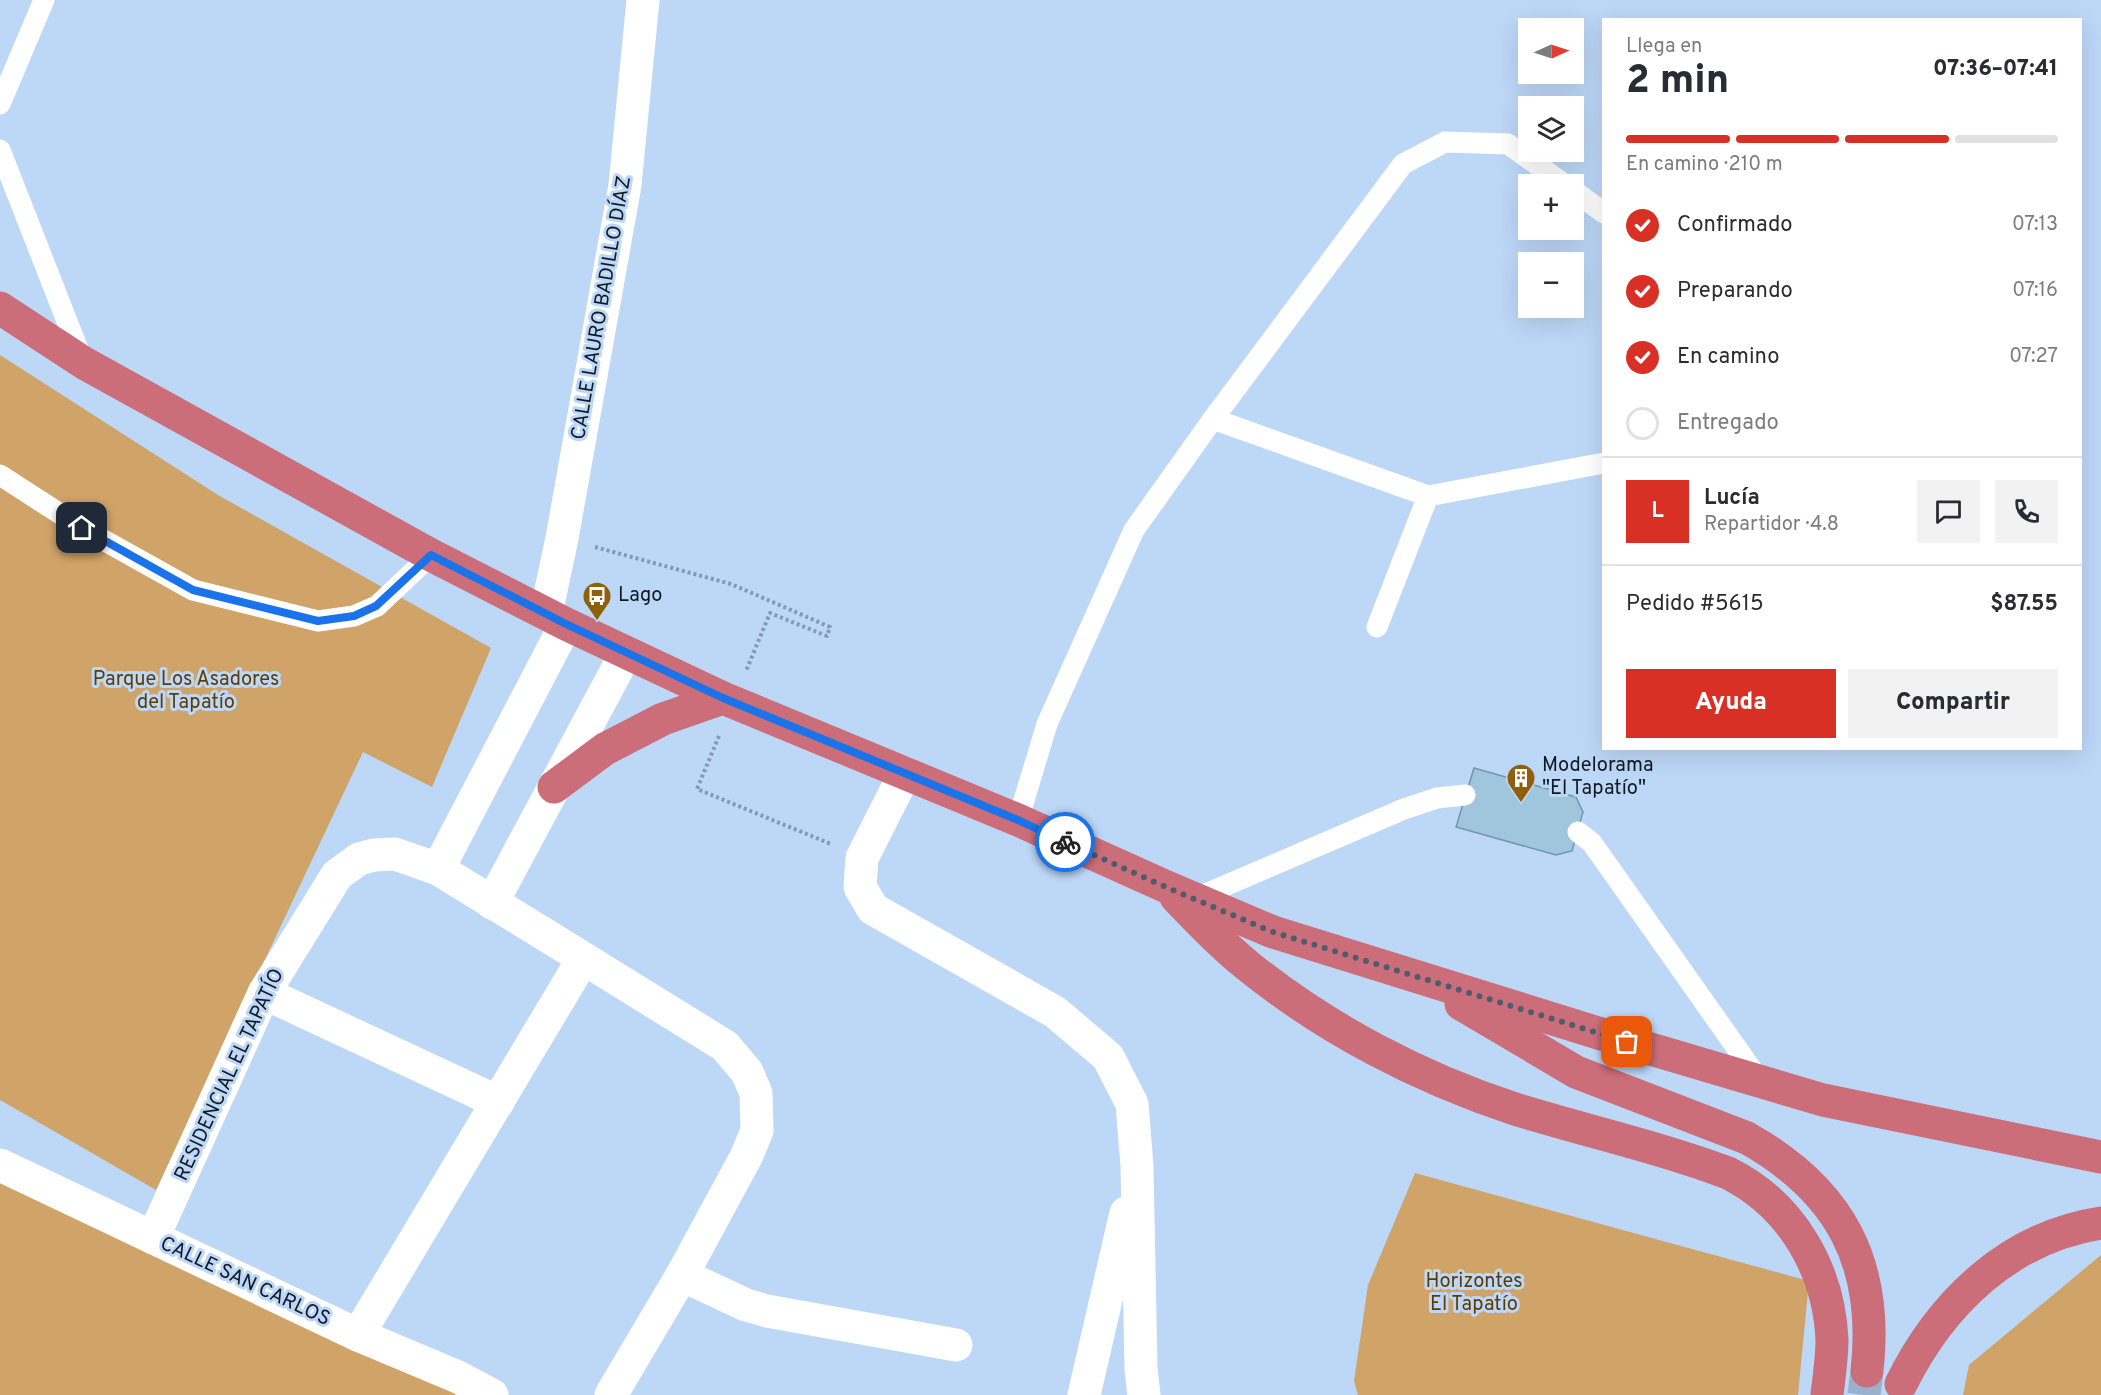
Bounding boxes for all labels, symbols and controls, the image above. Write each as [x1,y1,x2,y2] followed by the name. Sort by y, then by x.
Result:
[1518,18,1584,84] north arrow
[1518,18,1584,318] map controls
[1626,34,1702,60] text: Llega en
[1933,56,2058,83] text: 07:36–07:41
[1626,58,1729,107] text: 2 min
[1518,96,1584,162] button: layers
[1626,152,1783,178] text: En camino · 210 m
[564,174,638,442] street label: CALLE LAURO BADILLO DÍAZ
[1518,174,1584,240] button: +
[1626,209,1659,242] icon: check
[1677,212,1793,239] text: Confirmado
[2012,212,2058,238] text: 07:13
[1518,252,1584,318] button: −
[1626,275,1659,308] icon: check
[1677,278,1793,305] text: Preparando
[2012,278,2058,304] text: 07:16
[1626,341,1659,374] icon: check
[1677,344,1779,371] text: En camino
[2009,344,2058,370] text: 07:27
[1677,410,1779,437] text: Entregado
[1917,480,1980,543] button: chat
[1995,480,2058,543] button: phone
[1704,485,1760,512] text: Lucía
[1651,498,1664,525] text: L
[56,502,107,553] pin
[65,511,98,544] icon: home
[1704,512,1839,538] text: Repartidor · 4.8
[581,580,613,622] bus stop icon: Lago
[618,583,662,609] place label: Lago
[1626,591,1764,618] text: Pedido #5615
[1990,591,2058,618] text: $87.55
[93,667,279,716] park label: Parque Los Asadores del Tapatío
[1626,669,1836,738] button: Ayuda
[1848,669,2058,738] button: Compartir
[1542,753,1654,802] place label: Modelorama "El Tapatío"
[1505,762,1537,804] building icon: Modelorama "El Tapatío"
[1035,812,1095,872] courier
[1049,826,1082,859] icon: bike
[167,964,291,1185] street label: RESIDENCIAL EL TAPATÍO
[1601,1016,1652,1067] pin
[1610,1025,1643,1058] icon: bag
[156,1231,334,1333] street label: CALLE SAN CARLOS
[1425,1269,1523,1318] park label: Horizontes El Tapatío

